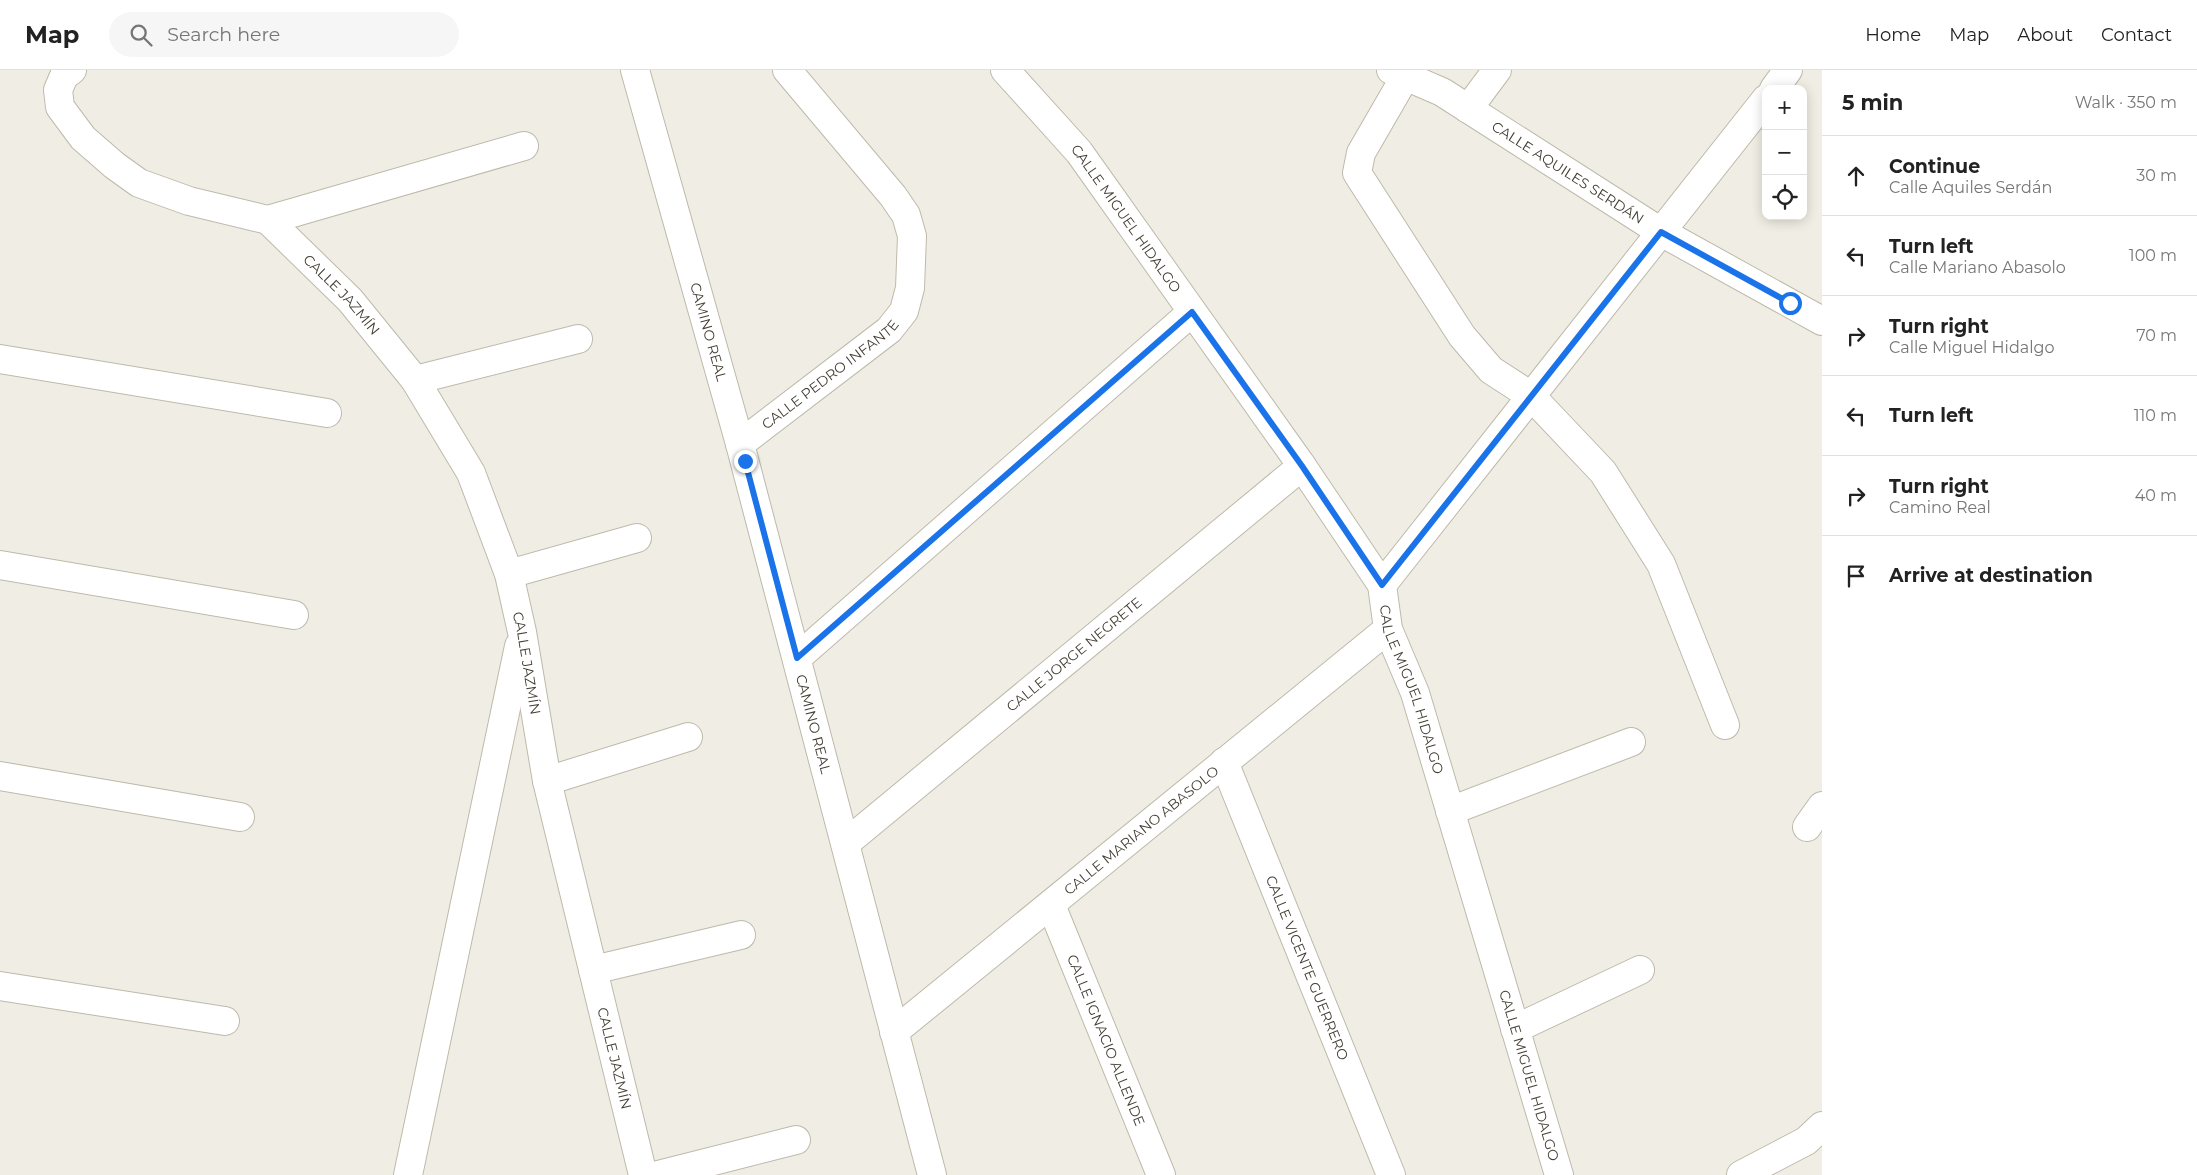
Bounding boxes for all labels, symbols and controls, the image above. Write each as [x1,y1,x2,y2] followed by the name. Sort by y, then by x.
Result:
[109,12,459,57] search box
[25,20,79,49] text: Map
[127,21,155,49] icon: search
[167,23,280,46] text: Search here
[1865,24,1921,46] text: Home
[1949,24,1989,46] text: Map
[2017,24,2073,46] text: About
[2101,24,2172,46] text: Contact
[1762,85,1807,220] map controls
[1762,85,1807,130] button: +
[1842,90,1903,115] text: 5 min
[2075,93,2177,112] text: Walk · 350 m
[1488,117,1647,228] street label: CALLE AQUILES SERDÁN
[1762,130,1807,175] button: −
[1067,140,1185,296] street label: CALLE MIGUEL HIDALGO
[1889,155,1980,178] text: Continue
[1842,162,1870,190] icon: ahead
[2136,166,2177,185] text: 30 m
[1762,175,1807,220] button: locate
[1889,178,2052,197] text: Calle Aquiles Serdán
[1889,235,1974,258] text: Turn left
[1842,242,1870,270] icon: left
[2129,246,2177,265] text: 100 m
[300,250,384,339] street label: CALLE JAZMÍN
[1889,258,2066,277] text: Calle Mariano Abasolo
[686,280,731,384] street label: CAMINO REAL
[1779,292,1802,315] route start
[1889,315,1989,338] text: Turn right
[758,316,903,433] street label: CALLE PEDRO INFANTE
[1842,322,1870,350] icon: right
[2136,326,2177,345] text: 70 m
[1889,338,2054,357] text: Calle Miguel Hidalgo
[1842,402,1870,430] icon: left
[1889,404,1974,427] text: Turn left
[2134,406,2177,425] text: 110 m
[734,450,757,473] route end
[1889,475,1989,498] text: Turn right
[1842,482,1870,510] icon: right
[2135,486,2177,505] text: 40 m
[1889,498,1991,517] text: Camino Real
[1842,562,1870,590] icon: arrive
[1889,564,2093,587] text: Arrive at destination
[1003,593,1146,716] street label: CALLE JORGE NEGRETE
[1376,604,1448,776] street label: CALLE MIGUEL HIDALGO
[509,610,545,716] street label: CALLE JAZMÍN
[792,672,835,776] street label: CAMINO REAL
[1060,762,1222,899] street label: CALLE MARIANO ABASOLO
[1262,873,1353,1063] street label: CALLE VICENTE GUERRERO
[1063,952,1149,1129] street label: CALLE IGNACIO ALLENDE
[1495,988,1563,1163] street label: CALLE MIGUEL HIDALGO
[593,1005,636,1111] street label: CALLE JAZMÍN

